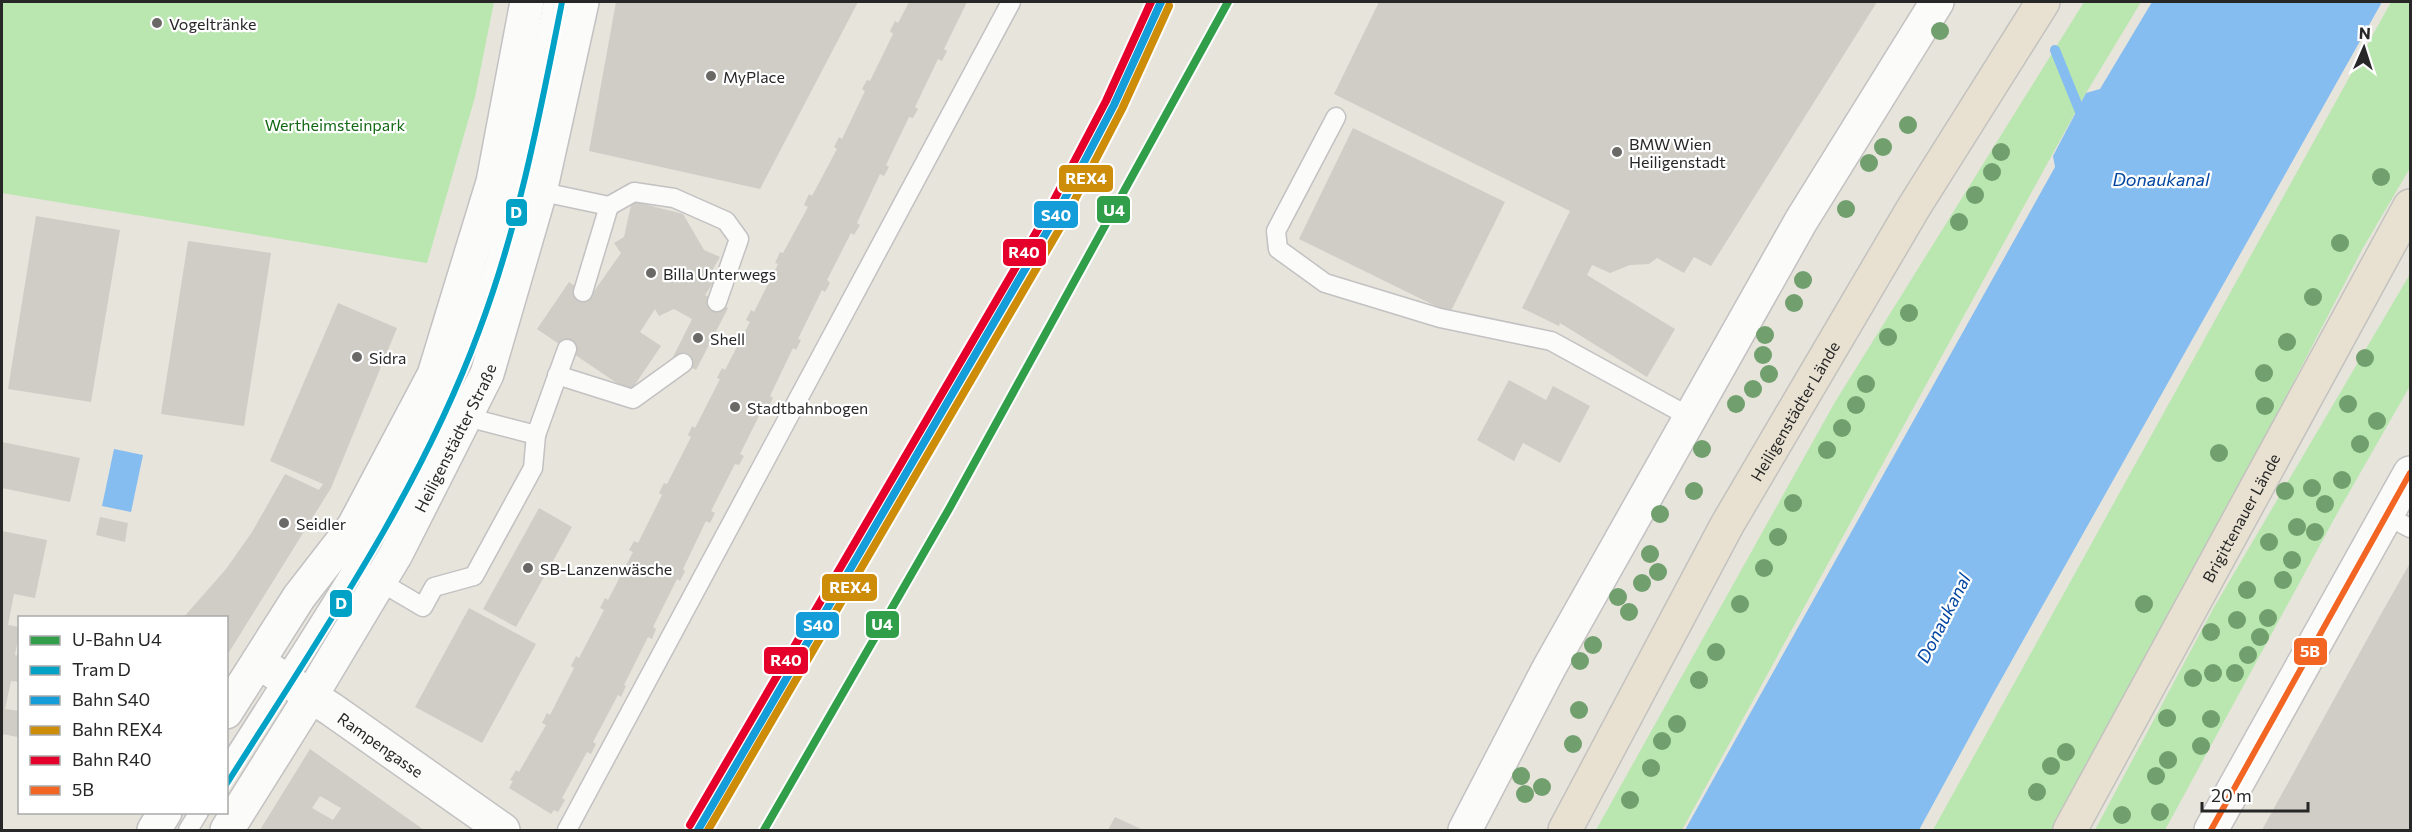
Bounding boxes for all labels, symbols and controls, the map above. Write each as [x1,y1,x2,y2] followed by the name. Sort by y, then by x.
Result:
[169,14,256,33] place label: Vogeltränke
[150,16,164,30] marker: Vogeltränke
[2334,18,2394,78] north arrow
[2358,23,2371,42] text: N
[723,67,785,86] place label: MyPlace
[704,69,718,83] marker: MyPlace
[265,115,406,134] park label: Wertheimsteinpark
[1629,134,1726,171] place label: BMW Wien Heiligenstadt
[1610,145,1624,159] marker: BMW Wien Heiligenstadt
[1058,164,1114,193] line badge: REX4
[1065,168,1107,187] text: REX4
[2112,168,2210,190] water label: Donaukanal
[1096,195,1131,224] line badge: U4
[505,198,528,227] line badge: D
[1033,200,1079,229] line badge: S40
[1103,200,1125,219] text: U4
[510,202,522,221] text: D
[1041,205,1071,224] text: S40
[1002,238,1047,267] line badge: R40
[1008,242,1040,261] text: R40
[663,264,776,283] place label: Billa Unterwegs
[644,266,658,280] marker: Billa Unterwegs
[710,329,745,348] place label: Shell
[691,331,705,345] marker: Shell
[1746,337,1843,484] street label: Heiligenstädter Lände
[369,348,406,367] place label: Sidra
[350,350,364,364] marker: Sidra
[410,361,499,515] street label: Heiligenstädter Straße
[747,398,868,417] place label: Stadtbahnbogen
[728,400,742,414] marker: Stadtbahnbogen
[2198,450,2283,585] street label: Brigittenauer Lände
[296,514,347,533] place label: Seidler
[277,516,291,530] marker: Seidler
[540,559,672,578] place label: SB-Lanzenwäsche
[521,561,535,575] marker: SB-Lanzenwäsche
[1911,569,1975,666] water label: Donaukanal
[821,573,878,602] line badge: REX4
[829,577,871,596] text: REX4
[329,589,353,618] line badge: D
[335,593,347,612] text: D
[865,610,900,639] line badge: U4
[795,611,840,639] line badge: S40
[871,614,893,633] text: U4
[803,615,833,634] text: S40
[18,616,228,814] legend
[72,628,162,650] text: U-Bahn U4
[2293,637,2328,666] line badge: 5B
[2300,641,2320,660] text: 5B
[763,646,809,675] line badge: R40
[770,650,802,669] text: R40
[72,658,131,680] text: Tram D
[72,688,150,710] text: Bahn S40
[335,708,427,781] street label: Rampengasse
[72,718,163,740] text: Bahn REX4
[72,748,151,770] text: Bahn R40
[2202,775,2308,813] scale bar
[72,778,94,800] text: 5B
[2211,784,2252,806] text: 20 m

